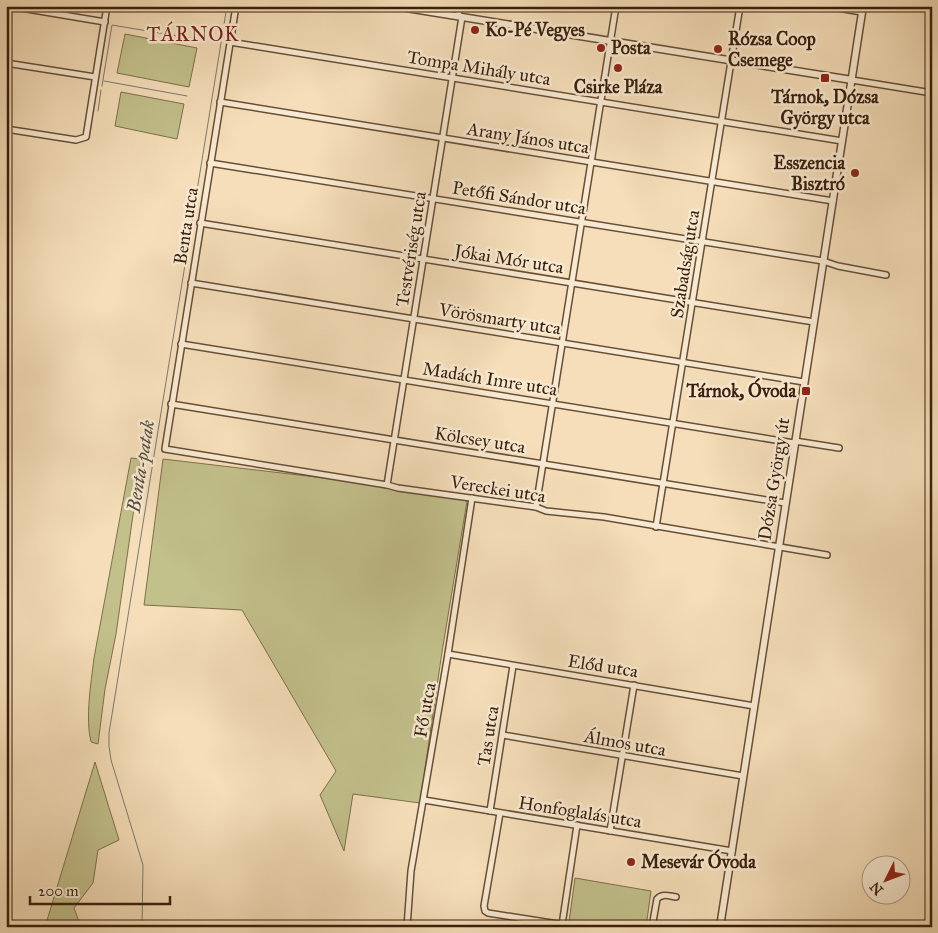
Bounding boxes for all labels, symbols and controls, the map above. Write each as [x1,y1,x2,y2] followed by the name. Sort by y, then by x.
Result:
[485,19,585,42] place label: Ko-Pé Vegyes
[147,21,239,46] district label: TÁRNOK
[469,24,481,36] marker: Ko-Pé Vegyes
[728,28,816,72] place label: Rózsa Coop Csemege
[611,37,651,59] place label: Posta
[595,42,607,54] marker: Posta
[712,43,724,55] marker: Rózsa Coop Csemege
[406,46,553,90] street label: Tompa Mihály utca
[612,62,624,74] marker: Csirke Pláza
[819,72,831,84] marker: Tárnok, Dózsa György utca
[574,76,663,98] place label: Csirke Pláza
[770,86,879,130] place label: Tárnok, Dózsa György utca
[464,117,591,160] street label: Arany János utca
[773,152,845,195] place label: Esszencia Bisztró
[849,167,861,179] marker: Esszencia Bisztró
[451,177,588,219] street label: Petőfi Sándor utca
[169,185,203,266] street label: Benta utca
[391,189,432,308] street label: Testvériség utca
[666,208,705,320] street label: Szabadság utca
[451,239,565,280] street label: Jókai Mór utca
[437,298,563,340] street label: Vörösmarty utca
[421,357,559,401] street label: Madách Imre utca
[685,377,796,402] place label: Tárnok, Óvoda
[800,385,812,397] marker: Tárnok, Óvoda
[753,416,796,542] street label: Dózsa György út
[122,418,160,515] water label: Benta-patak
[433,422,527,458] street label: Kölcsey utca
[448,470,548,507] street label: Vereckei utca
[566,650,640,682] street label: Előd utca
[409,680,441,739] street label: Fő utca
[472,704,504,768] street label: Tas utca
[581,723,668,761] street label: Álmos utca
[517,791,644,834] street label: Honfoglalás utca
[641,848,756,873] place label: Mesevár Óvoda
[625,856,637,868] marker: Mesevár Óvoda
[860,856,910,906] north arrow
[30,873,170,905] scale bar
[866,878,887,898] text: N
[38,882,79,900] text: 200 m

